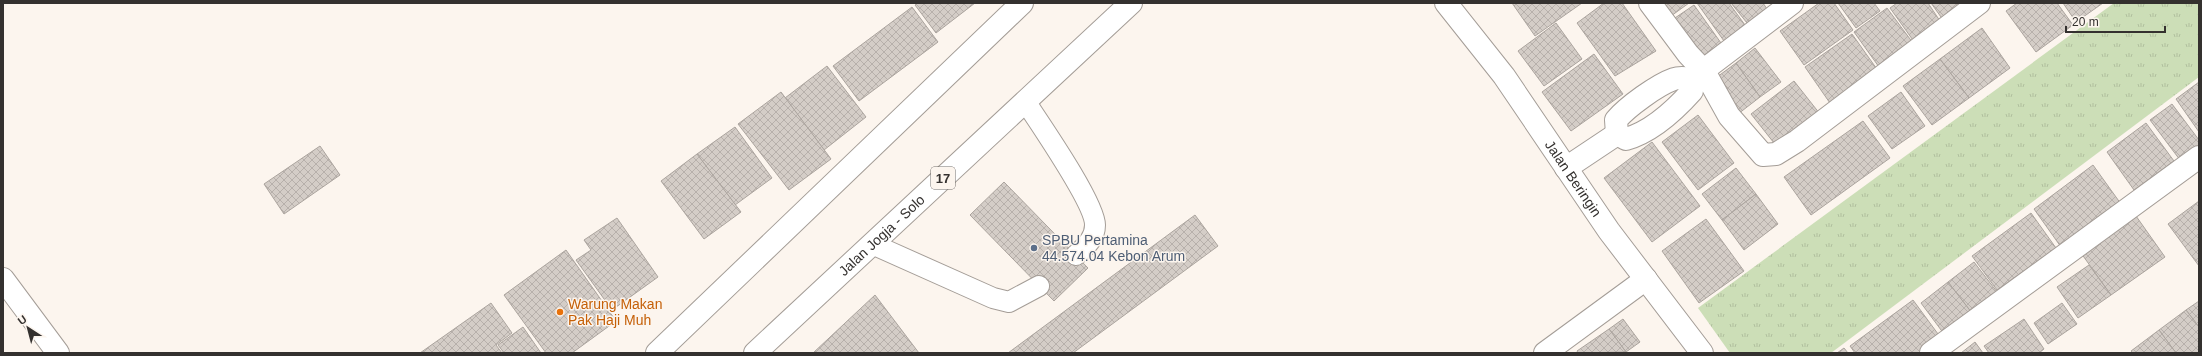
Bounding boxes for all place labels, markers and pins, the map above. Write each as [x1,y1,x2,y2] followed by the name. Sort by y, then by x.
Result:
[1042,232,1185,264] place label: SPBU Pertamina 44.574.04 Kebon Arum
[1029,243,1039,253] marker: SPBU Pertamina 44.574.04 Kebon Arum
[568,296,662,328] place label: Warung Makan Pak Haji Muh
[555,307,565,317] marker: Warung Makan Pak Haji Muh

